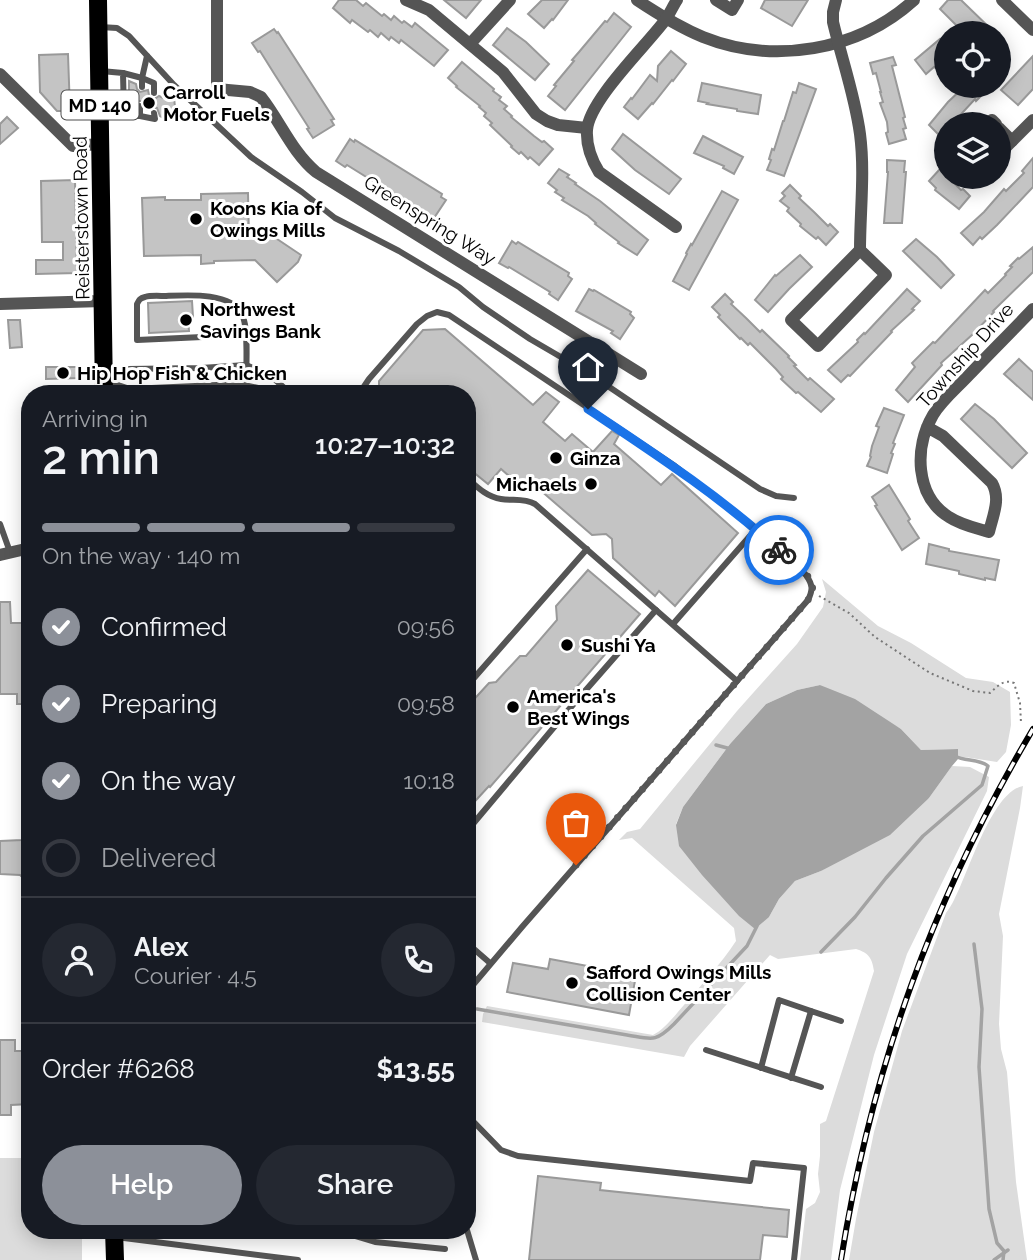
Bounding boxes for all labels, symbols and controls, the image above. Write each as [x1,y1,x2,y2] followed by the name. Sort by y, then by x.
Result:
[934,21,1011,189] map controls
[934,21,1011,98] button: locate
[163,81,270,125] place label: Carroll Motor Fuels
[62,90,138,120] road number: MD 140
[141,95,157,111] marker: Carroll Motor Fuels
[934,112,1011,189] button: layers
[69,136,93,300] street label: Reisterstown Road
[360,171,500,269] street label: Greenspring Way
[210,197,325,241] place label: Koons Kia of Owings Mills
[188,211,204,227] marker: Koons Kia of Owings Mills
[200,298,321,342] place label: Northwest Savings Bank
[912,298,1018,412] street label: Township Drive
[178,312,194,328] marker: Northwest Savings Bank
[558,337,618,409] pin
[569,348,607,386] icon: home
[77,362,287,384] place label: Hip Hop Fish & Chicken
[55,365,71,381] marker: Hip Hop Fish & Chicken
[42,405,148,432] text: Arriving in
[315,430,455,460] text: 10:27–10:32
[42,431,160,485] text: 2 min
[570,447,620,469] place label: Ginza
[548,450,564,466] marker: Ginza
[496,473,577,495] place label: Michaels
[583,476,599,492] marker: Michaels
[744,515,814,585] courier
[760,531,798,569] icon: bike
[42,542,240,569] text: On the way · 140 m
[42,608,80,646] icon: check
[101,612,227,642] text: Confirmed
[397,613,455,640] text: 09:56
[581,634,656,656] place label: Sushi Ya
[559,637,575,653] marker: Sushi Ya
[42,685,80,723] icon: check
[527,685,630,729] place label: America's Best Wings
[101,689,217,719] text: Preparing
[397,690,455,717] text: 09:58
[505,699,521,715] marker: America's Best Wings
[42,762,80,800] icon: check
[101,766,236,796] text: On the way
[403,767,455,794] text: 10:18
[546,793,606,865] pin
[557,804,595,842] icon: bag
[101,843,216,873] text: Delivered
[42,923,116,997] button: person
[381,923,455,997] button: phone
[134,932,189,962] text: Alex
[586,961,771,1005] place label: Safford Owings Mills Collision Center
[134,962,257,989] text: Courier · 4.5
[564,975,580,991] marker: Safford Owings Mills Collision Center
[42,1054,195,1084] text: Order #6268
[377,1054,455,1084] text: $13.55
[42,1145,242,1225] button: Help
[256,1145,455,1225] button: Share

